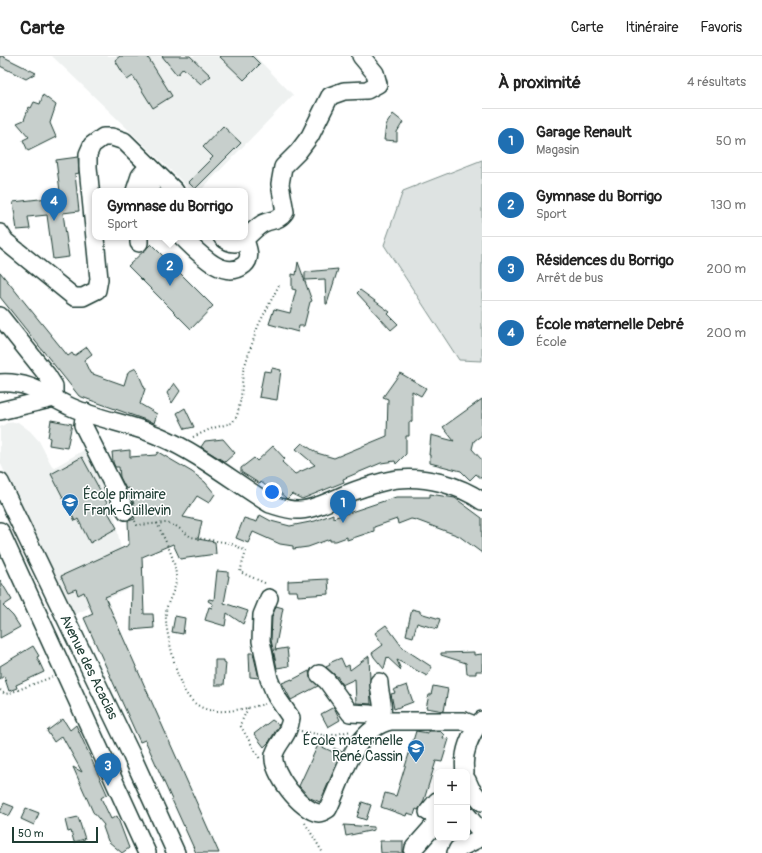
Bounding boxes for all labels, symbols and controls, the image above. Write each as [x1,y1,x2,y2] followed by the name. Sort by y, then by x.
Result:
[20,16,64,40] text: Carte
[571,19,603,36] text: Carte
[625,19,678,36] text: Itinéraire
[700,19,742,36] text: Favoris
[498,72,581,93] text: À proximité
[687,74,746,90] text: 4 résultats
[536,123,632,142] text: Garage Renault
[508,133,514,149] text: 1
[716,133,746,149] text: 50 m
[536,142,579,158] text: Magasin
[536,187,662,206] text: Gymnase du Borrigo
[41,188,67,221] pin: 4
[92,188,248,240] popup
[107,197,233,216] text: Gymnase du Borrigo
[507,197,515,213] text: 2
[710,197,746,213] text: 130 m
[536,206,567,222] text: Sport
[107,216,137,232] text: Sport
[536,251,674,270] text: Résidences du Borrigo
[157,253,183,286] pin: 2
[507,261,515,277] text: 3
[707,261,746,277] text: 200 m
[536,270,603,286] text: Arrêt de bus
[536,315,684,334] text: École maternelle Debré
[507,325,515,341] text: 4
[707,325,746,341] text: 200 m
[536,334,566,350] text: École
[262,482,282,502] your location
[83,485,171,519] place label: École primaire Frank-Guillevin
[330,490,356,523] pin: 1
[60,492,80,517] school or university icon: École primaire Frank-Guillevin
[56,612,122,723] street label: Avenue des Acacias
[303,731,403,765] place label: École maternelle René Cassin
[406,738,426,763] school or university icon: École maternelle René Cassin
[95,753,121,786] pin: 3
[434,769,470,841] map controls
[434,769,470,805] button: +
[434,805,470,841] button: −
[12,825,98,844] scale bar
[18,827,44,840] text: 50 m

